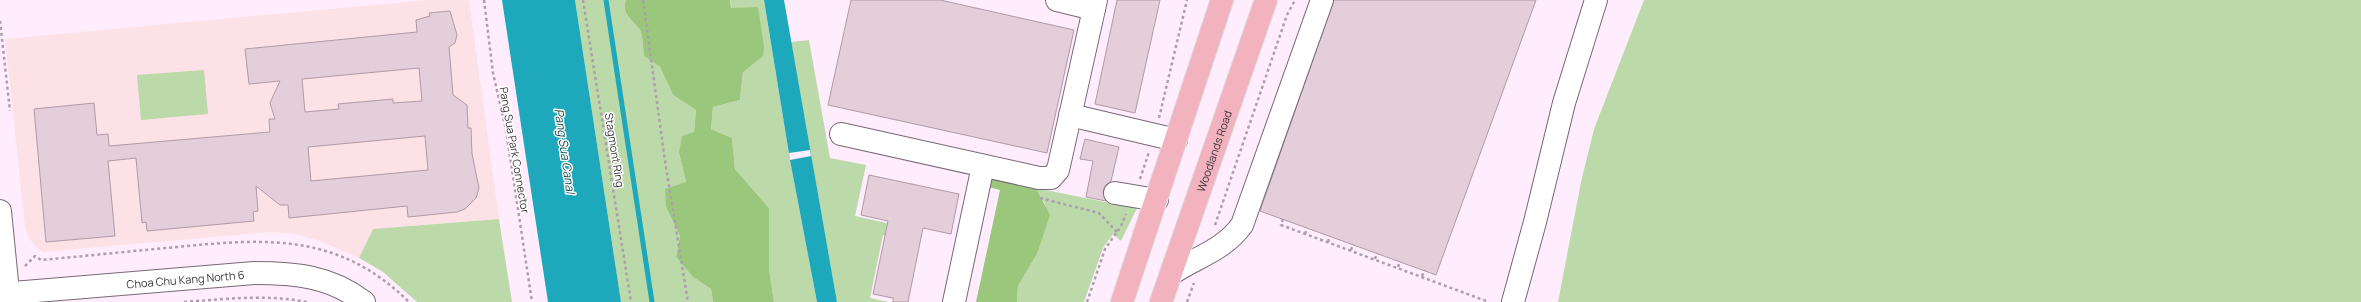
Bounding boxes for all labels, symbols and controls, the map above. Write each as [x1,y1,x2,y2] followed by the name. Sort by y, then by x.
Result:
[496,86,534,214] street label: Pang Sua Park Connector
[551,107,580,197] water label: Pang Sua Canal
[1192,108,1235,193] street label: Woodlands Road
[602,112,628,188] street label: Stagmont Ring
[126,266,245,291] street label: Choa Chu Kang North 6

